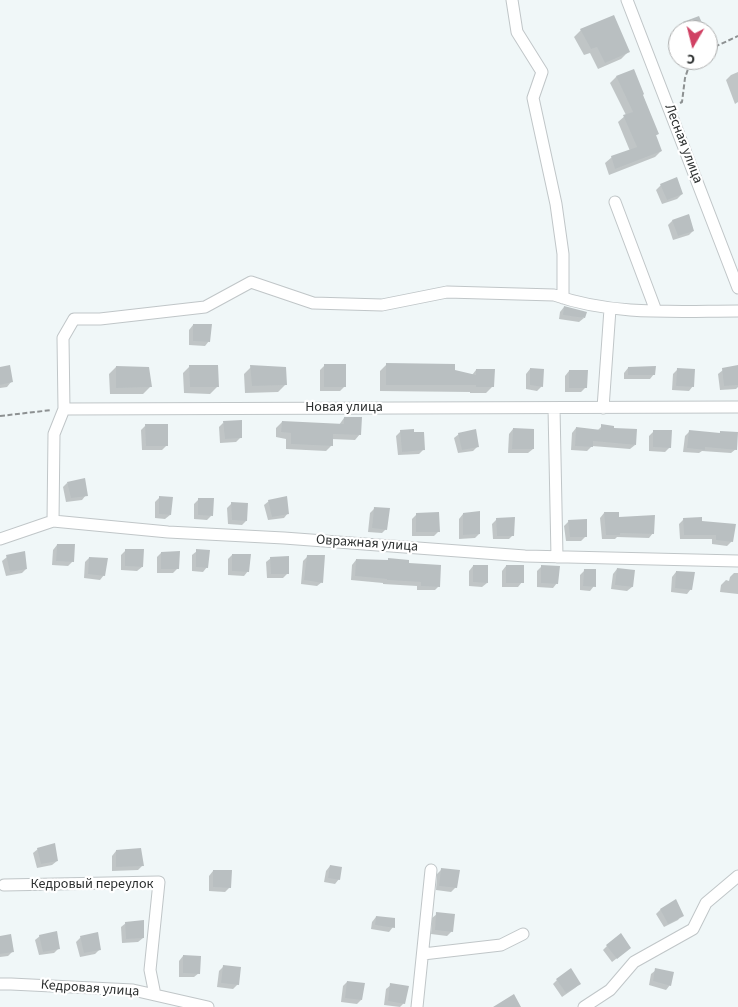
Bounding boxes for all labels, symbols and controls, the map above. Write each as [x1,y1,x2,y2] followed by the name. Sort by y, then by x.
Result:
[668,20,718,70] north arrow
[686,48,696,69] text: С
[660,102,706,186] street label: Лесная улица
[305,400,383,416] street label: Новая улица
[315,532,419,556] street label: Овражная улица
[30,877,154,893] street label: Кедровый переулок
[40,977,140,1001] street label: Кедровая улица

